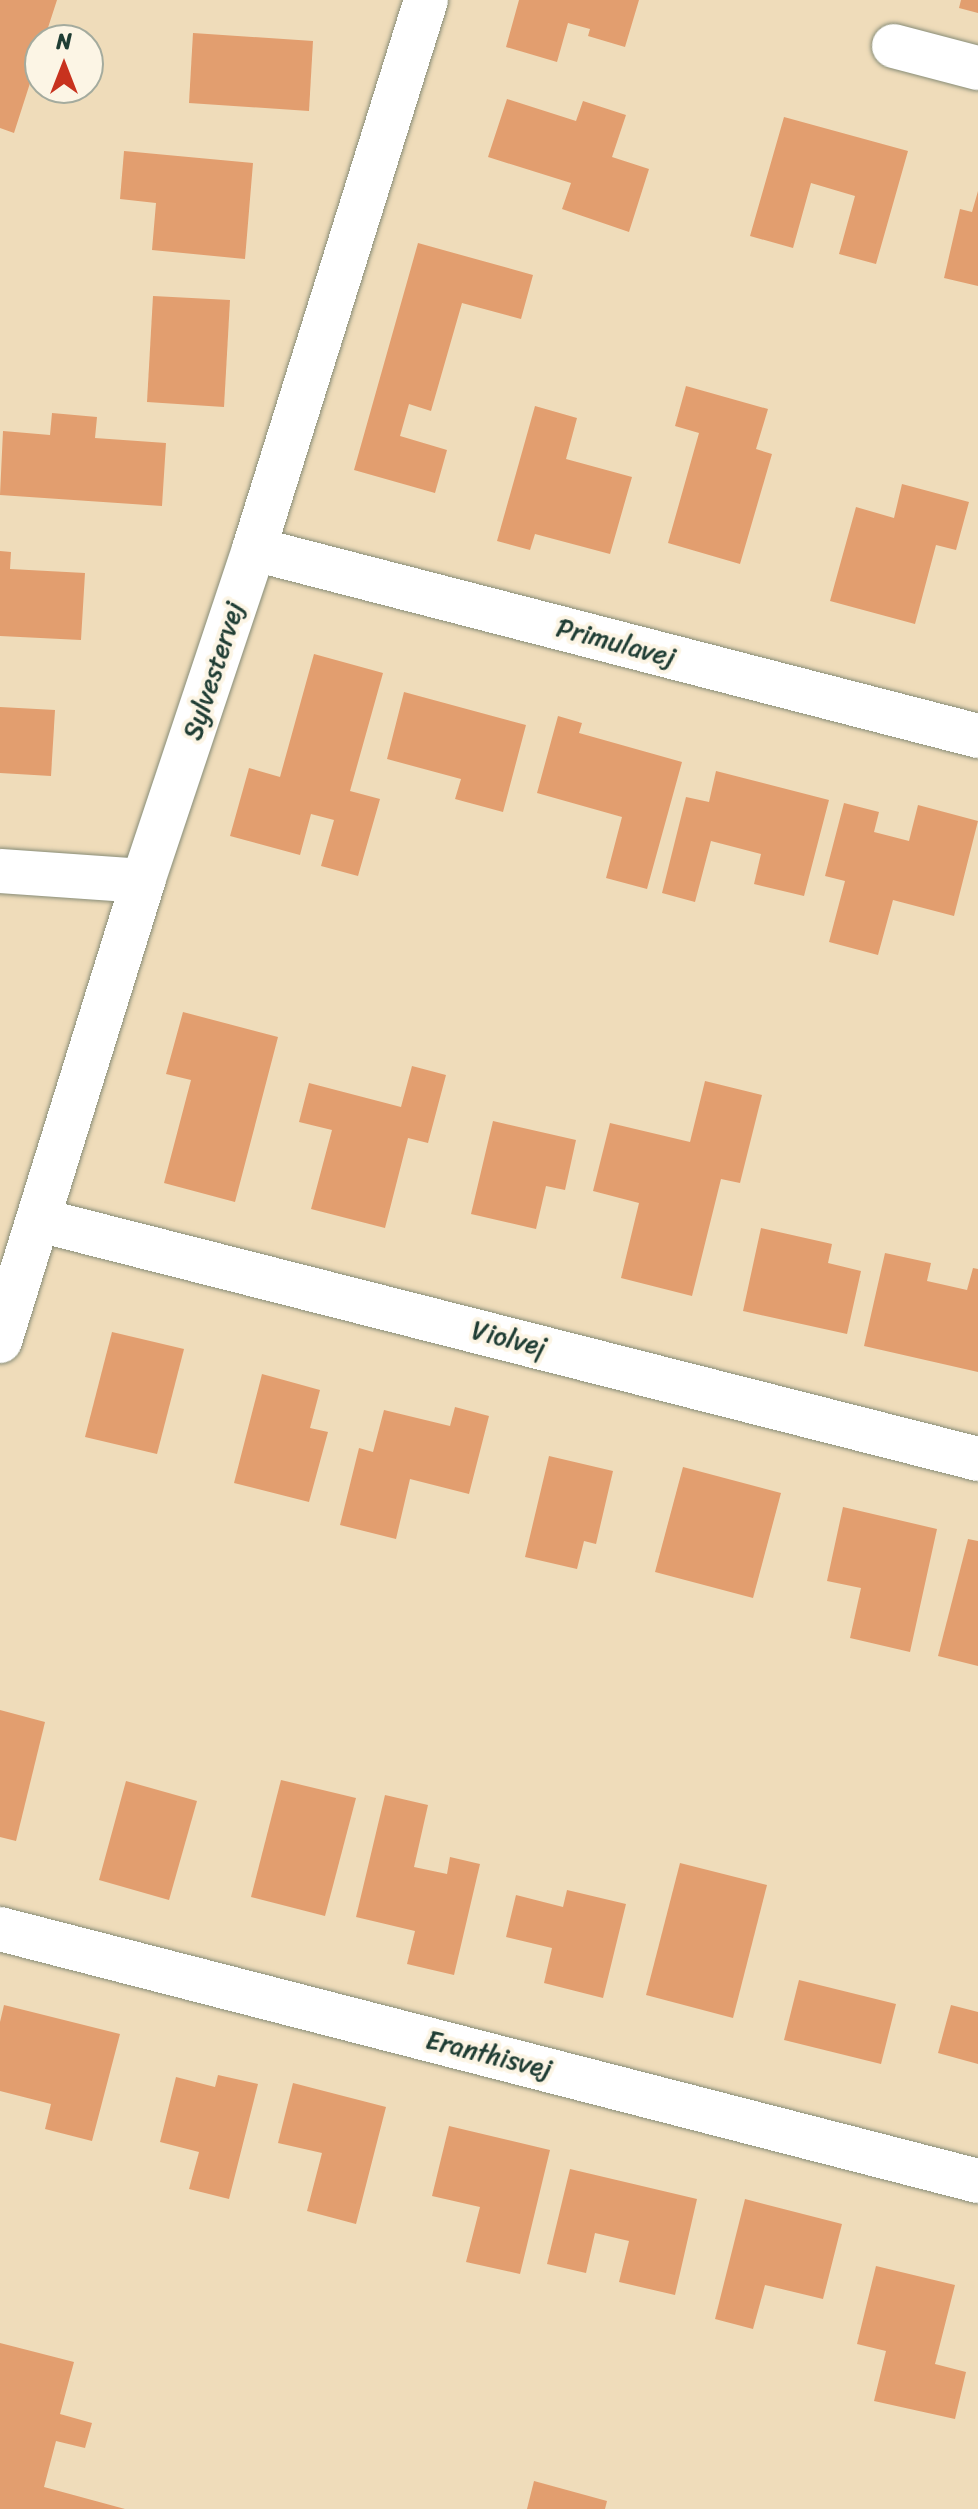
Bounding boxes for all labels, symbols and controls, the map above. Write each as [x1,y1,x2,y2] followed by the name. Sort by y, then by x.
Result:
[56,22,72,61] text: N
[24,24,104,104] north arrow
[177,598,251,744] street label: Sylvestervej
[553,612,679,674] street label: Primulavej
[469,1315,549,1363] street label: Violvej
[423,2024,555,2086] street label: Eranthisvej

